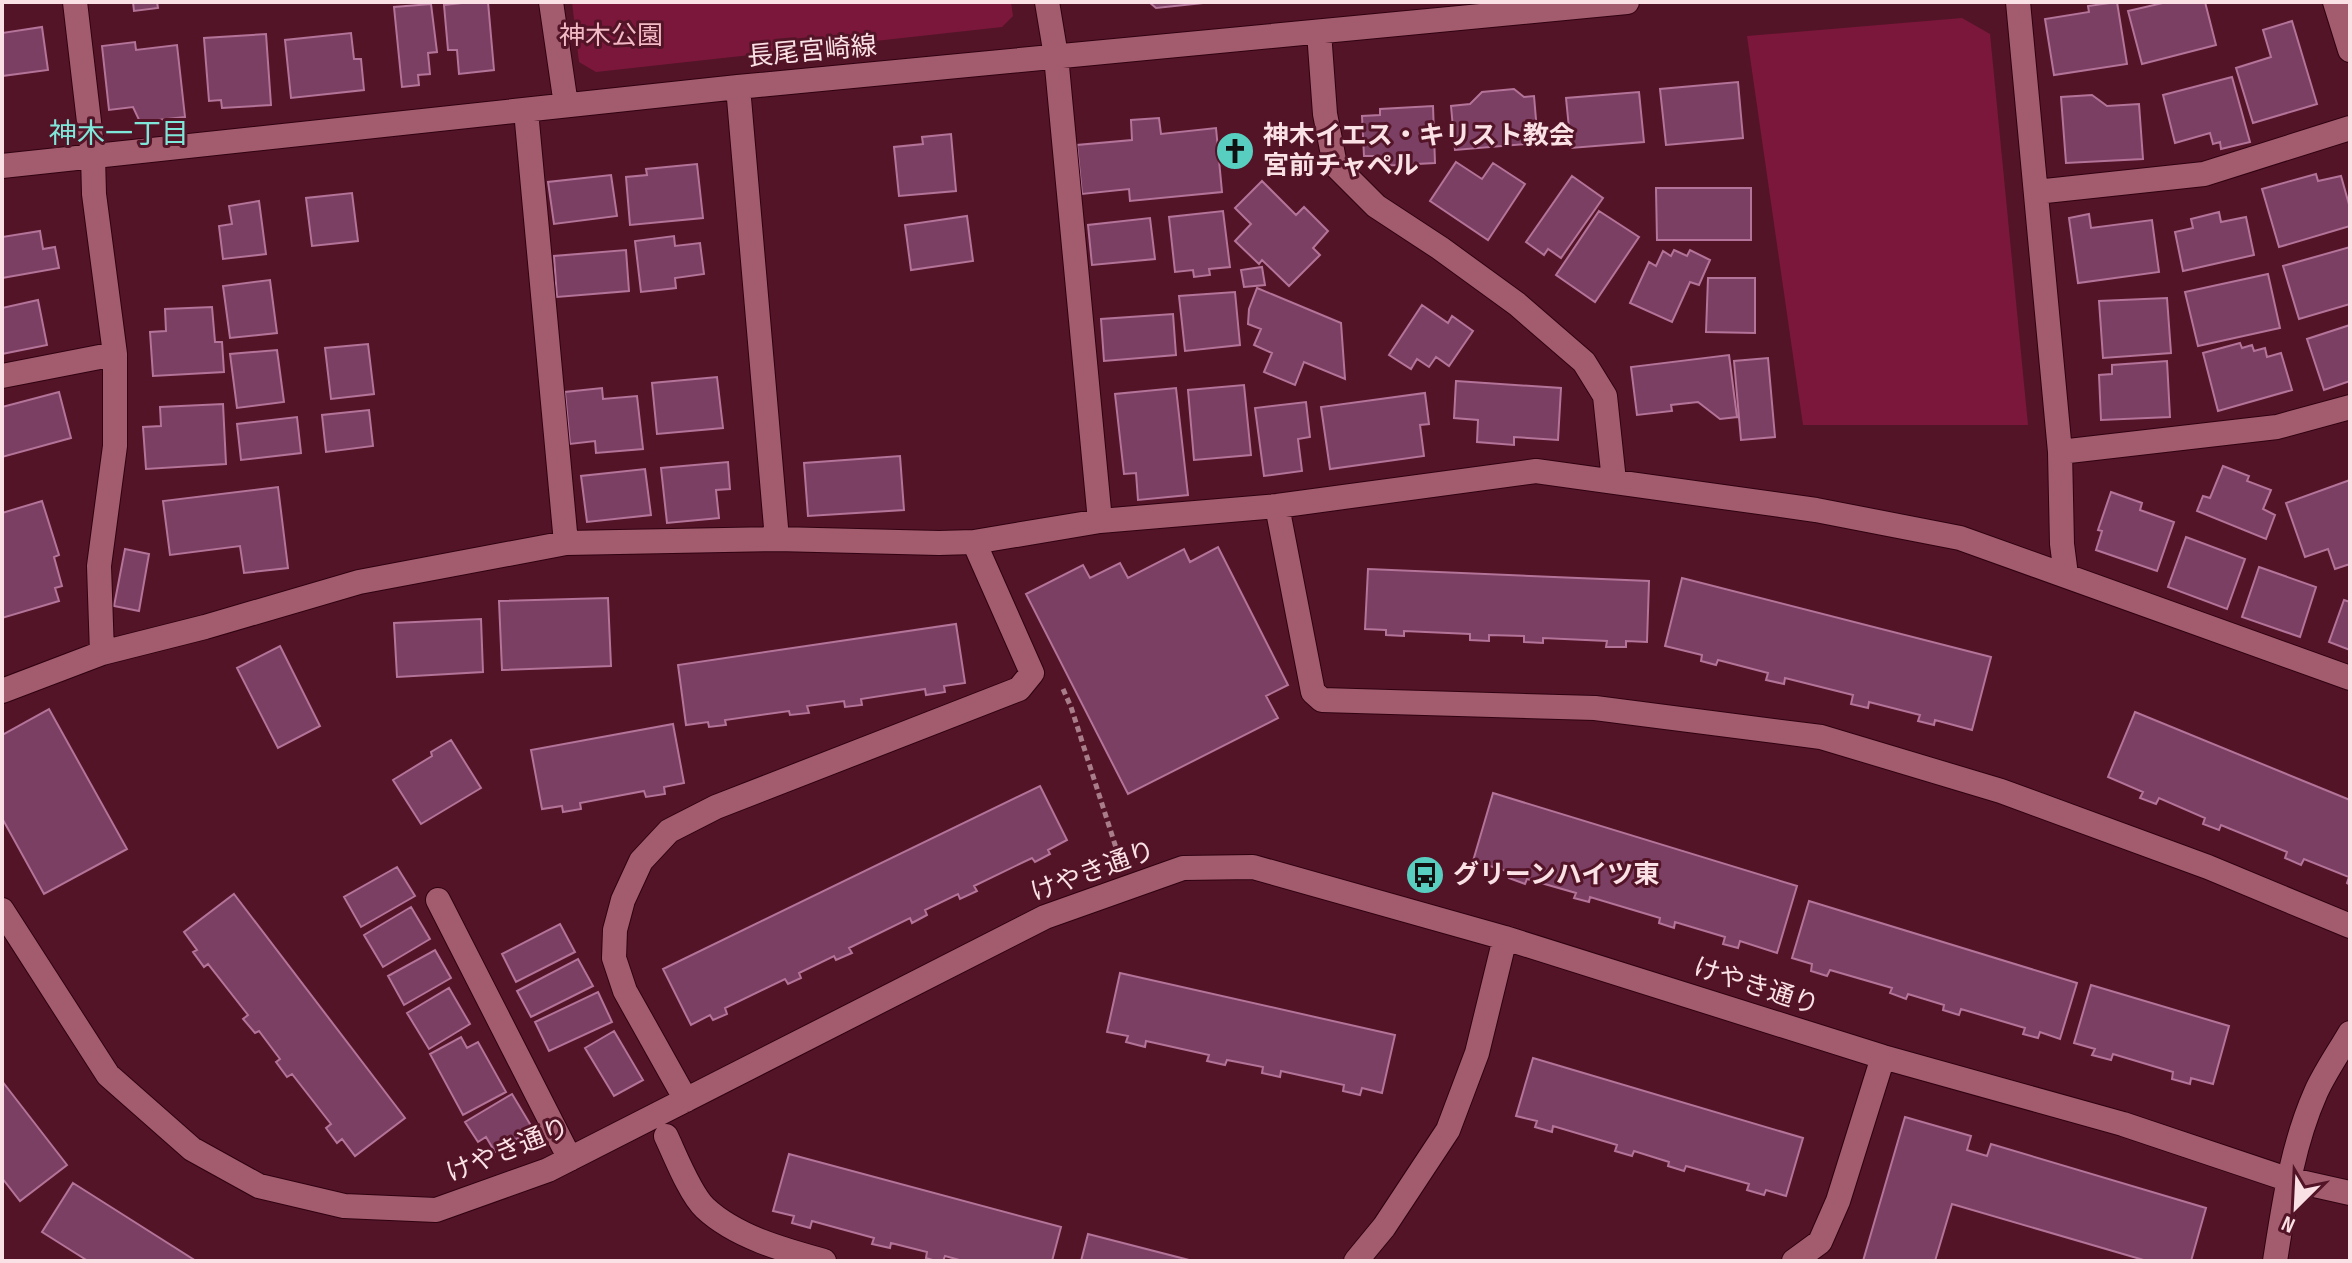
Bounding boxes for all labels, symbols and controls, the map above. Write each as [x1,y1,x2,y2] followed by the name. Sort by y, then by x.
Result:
[559,21,663,52] park label: 神木公園
[746,31,878,73] street label: 長尾宮崎線
[49,118,189,151] district label: 神木一丁目
[1263,121,1575,182] place label: 神木イエス・キリスト教会 宮前チャペル
[1214,130,1256,172] church icon: 神木イエス・キリスト教会 宮前チャペル
[1027,835,1159,909] street label: けやき通り
[1404,854,1446,896] bus stop icon: グリーンハイツ東
[1453,860,1659,891] place label: グリーンハイツ東
[1689,952,1823,1022] street label: けやき通り
[442,1112,574,1190] street label: けやき通り
[2256,1167,2336,1247] north arrow
[2278,1209,2299,1239] text: N

